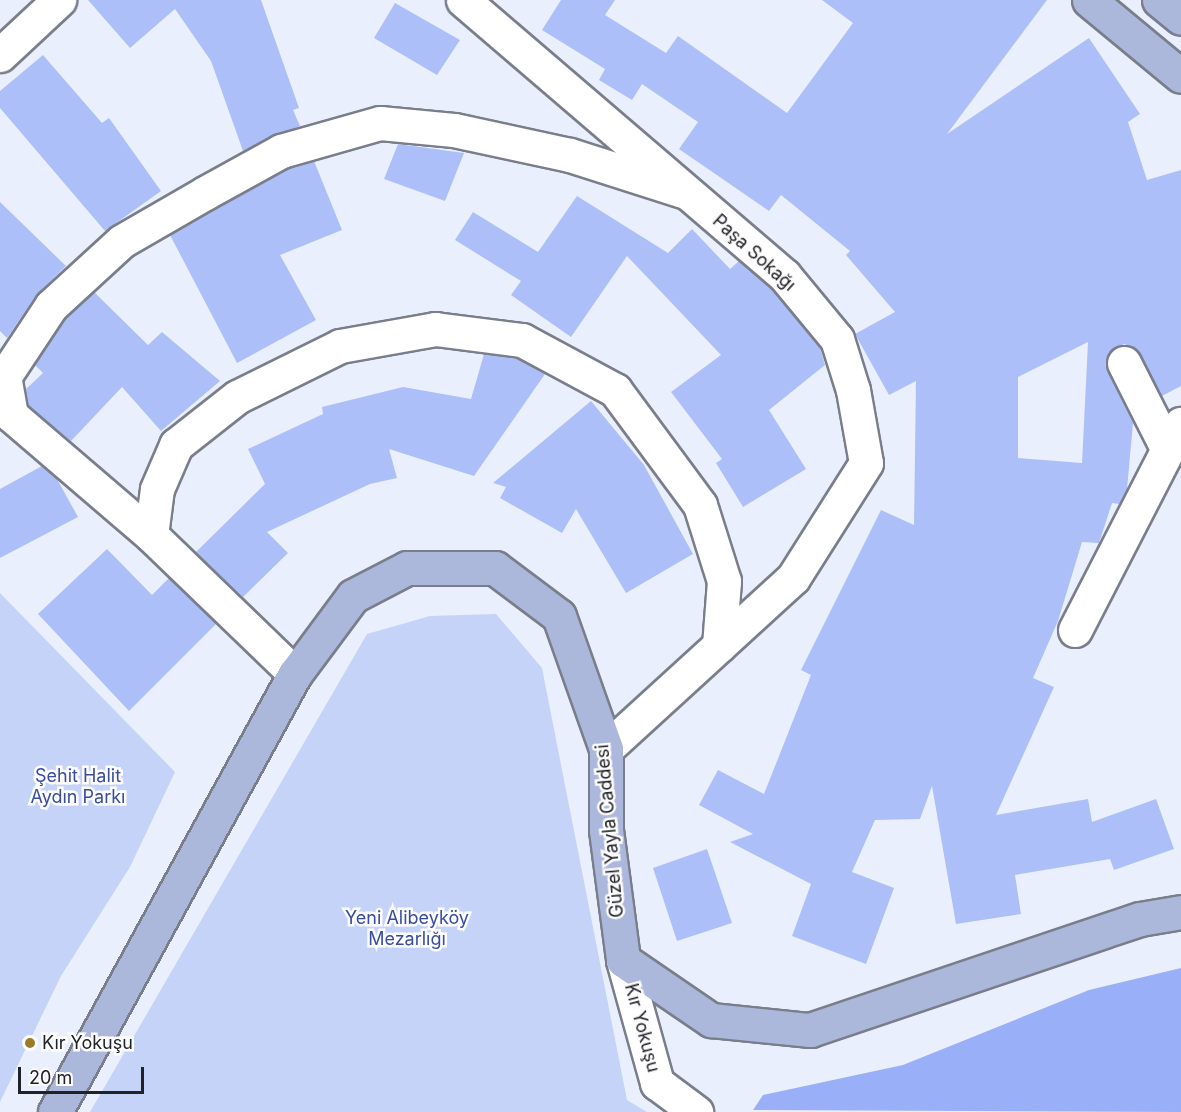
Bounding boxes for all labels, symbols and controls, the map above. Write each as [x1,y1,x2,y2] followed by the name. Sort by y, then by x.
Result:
[708,210,800,296] street label: Paşa Sokağı
[592,743,628,919] street label: Güzel Yayla Caddesi
[31,766,125,808] park label: Şehit Halit Aydın Parkı
[345,908,469,950] park label: Yeni Alibeyköy Mezarlığı
[620,981,664,1075] street label: Kır Yokuşu
[42,1032,133,1054] place label: Kır Yokuşu
[23,1036,37,1050] marker: Kır Yokuşu
[21,1055,147,1093] scale bar
[29,1067,72,1088] text: 20 m

